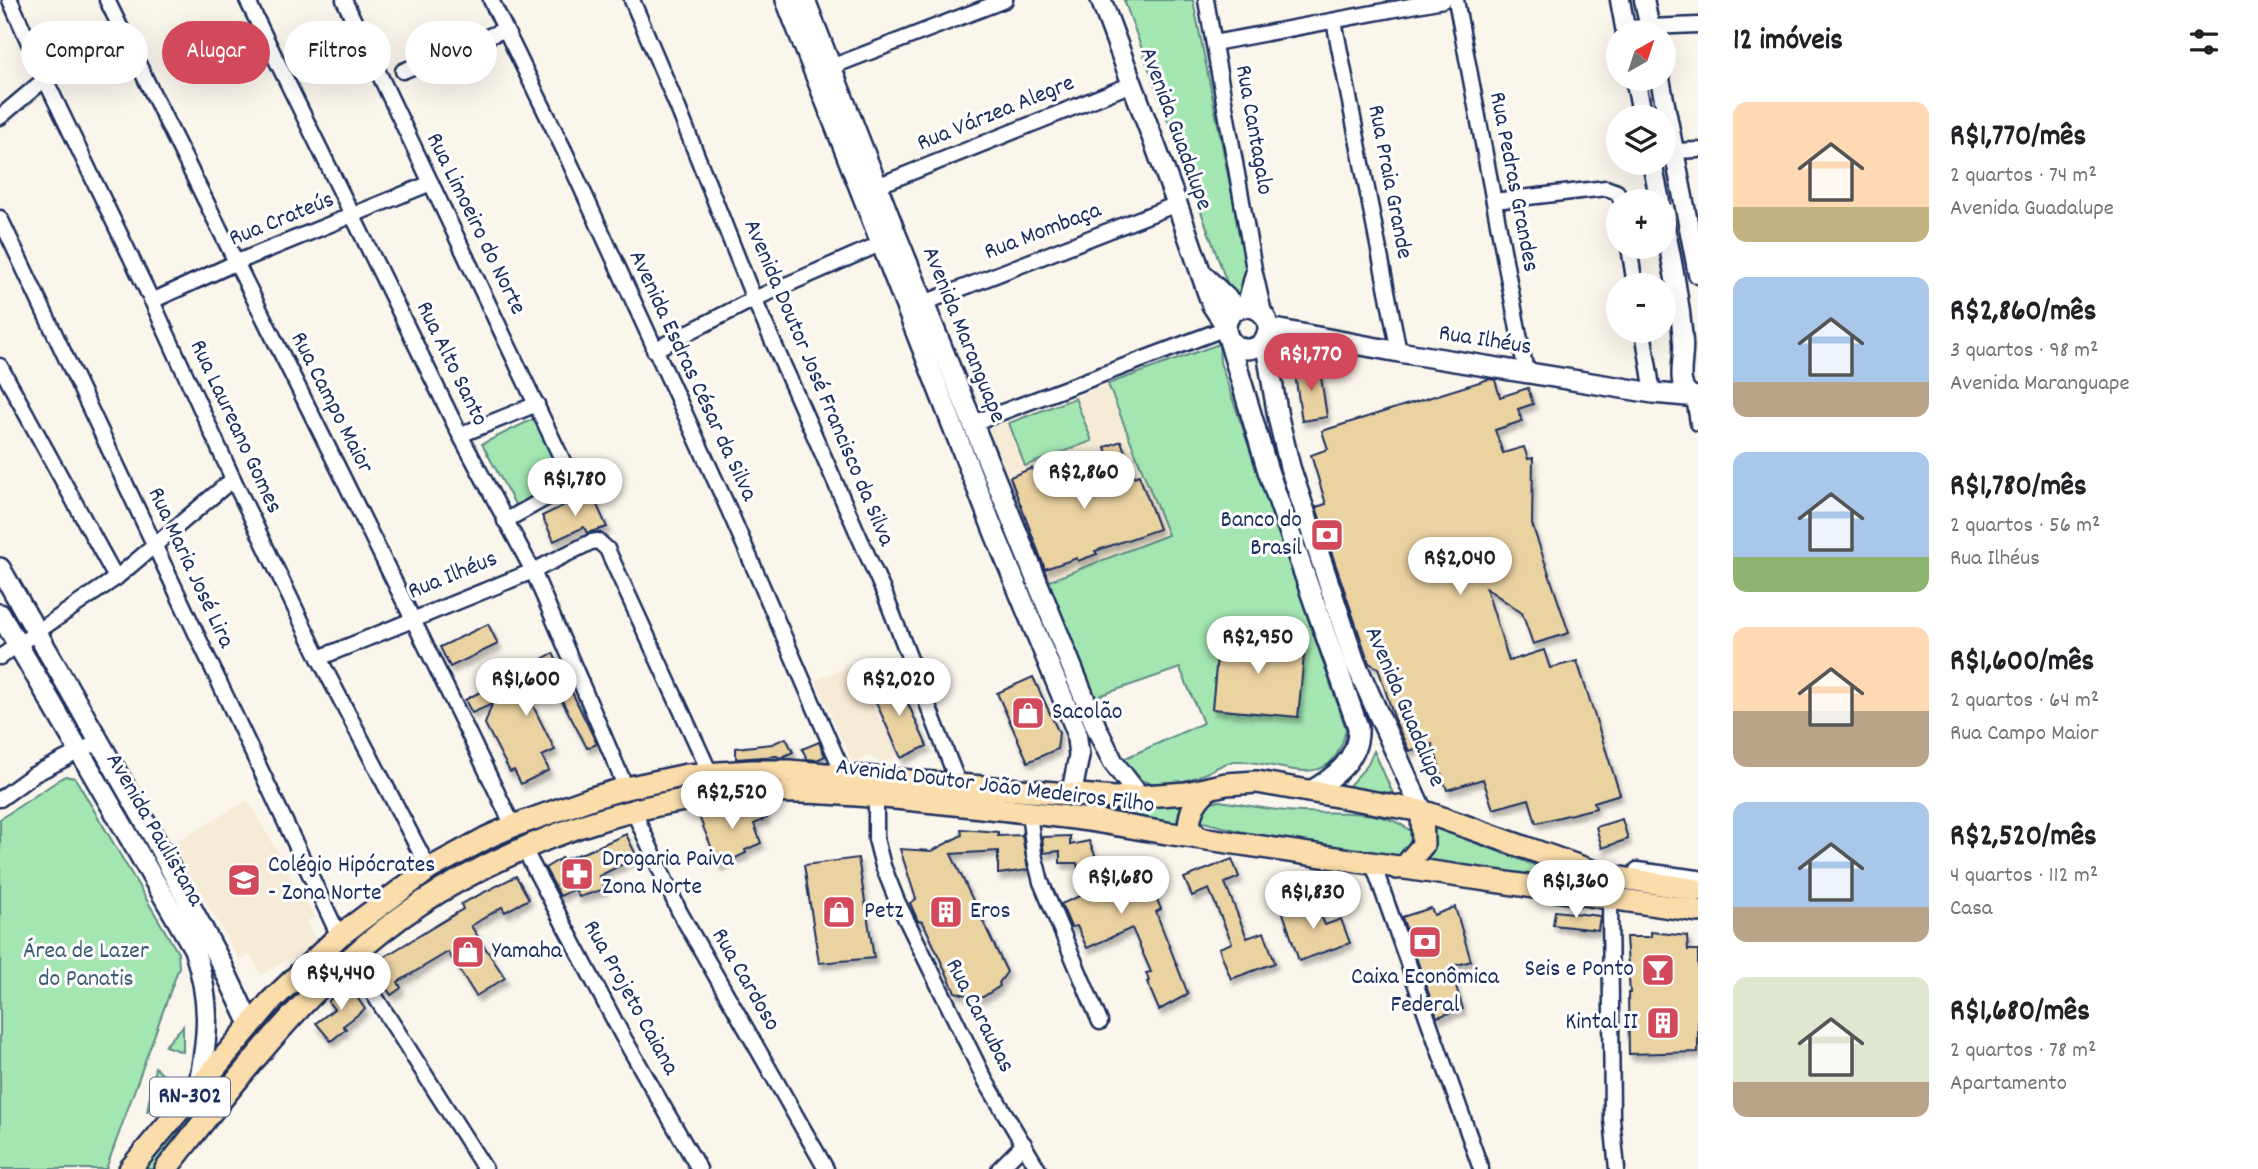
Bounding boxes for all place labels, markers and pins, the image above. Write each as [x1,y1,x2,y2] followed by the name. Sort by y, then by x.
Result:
[1246,334,1376,393] pin: R$1,770
[1019,452,1149,511] pin: R$2,860
[510,458,640,518] pin: R$1,780
[1221,504,1302,566] place label: Banco do Brasil
[1308,516,1346,554] bank icon: Banco do Brasil
[1395,538,1525,597] pin: R$2,040
[1193,616,1323,676] pin: R$2,950
[461,658,591,718] pin: R$1,600
[834,658,964,718] pin: R$2,020
[1009,694,1047,732] shop icon: Sacolão
[1052,696,1123,730] place label: Sacolão
[667,772,797,831] pin: R$2,520
[602,843,734,905] place label: Drogaria Paiva Zona Norte
[268,849,435,911] place label: Colégio Hipócrates - Zona Norte
[558,855,596,893] pharmacy icon: Drogaria Paiva Zona Norte
[1056,856,1186,916] pin: R$1,680
[1511,860,1641,920] pin: R$1,360
[225,861,263,899] school or university icon: Colégio Hipócrates - Zona Norte
[1248,872,1378,931] pin: R$1,830
[820,893,858,931] shop icon: Petz
[927,893,965,931] building icon: Eros
[864,895,903,929] place label: Petz
[970,895,1011,929] place label: Eros
[1406,923,1444,961] bank icon: Caixa Econômica Federal
[449,933,487,971] shop icon: Yamaha
[492,935,563,969] place label: Yamaha
[1639,951,1677,989] bar icon: Seis e Ponto
[276,953,406,1012] pin: R$4,440
[1525,953,1634,987] place label: Seis e Ponto
[1351,961,1500,1023] place label: Caixa Econômica Federal
[1644,1004,1682,1042] building icon: Kintal II
[1565,1006,1639,1040] place label: Kintal II

